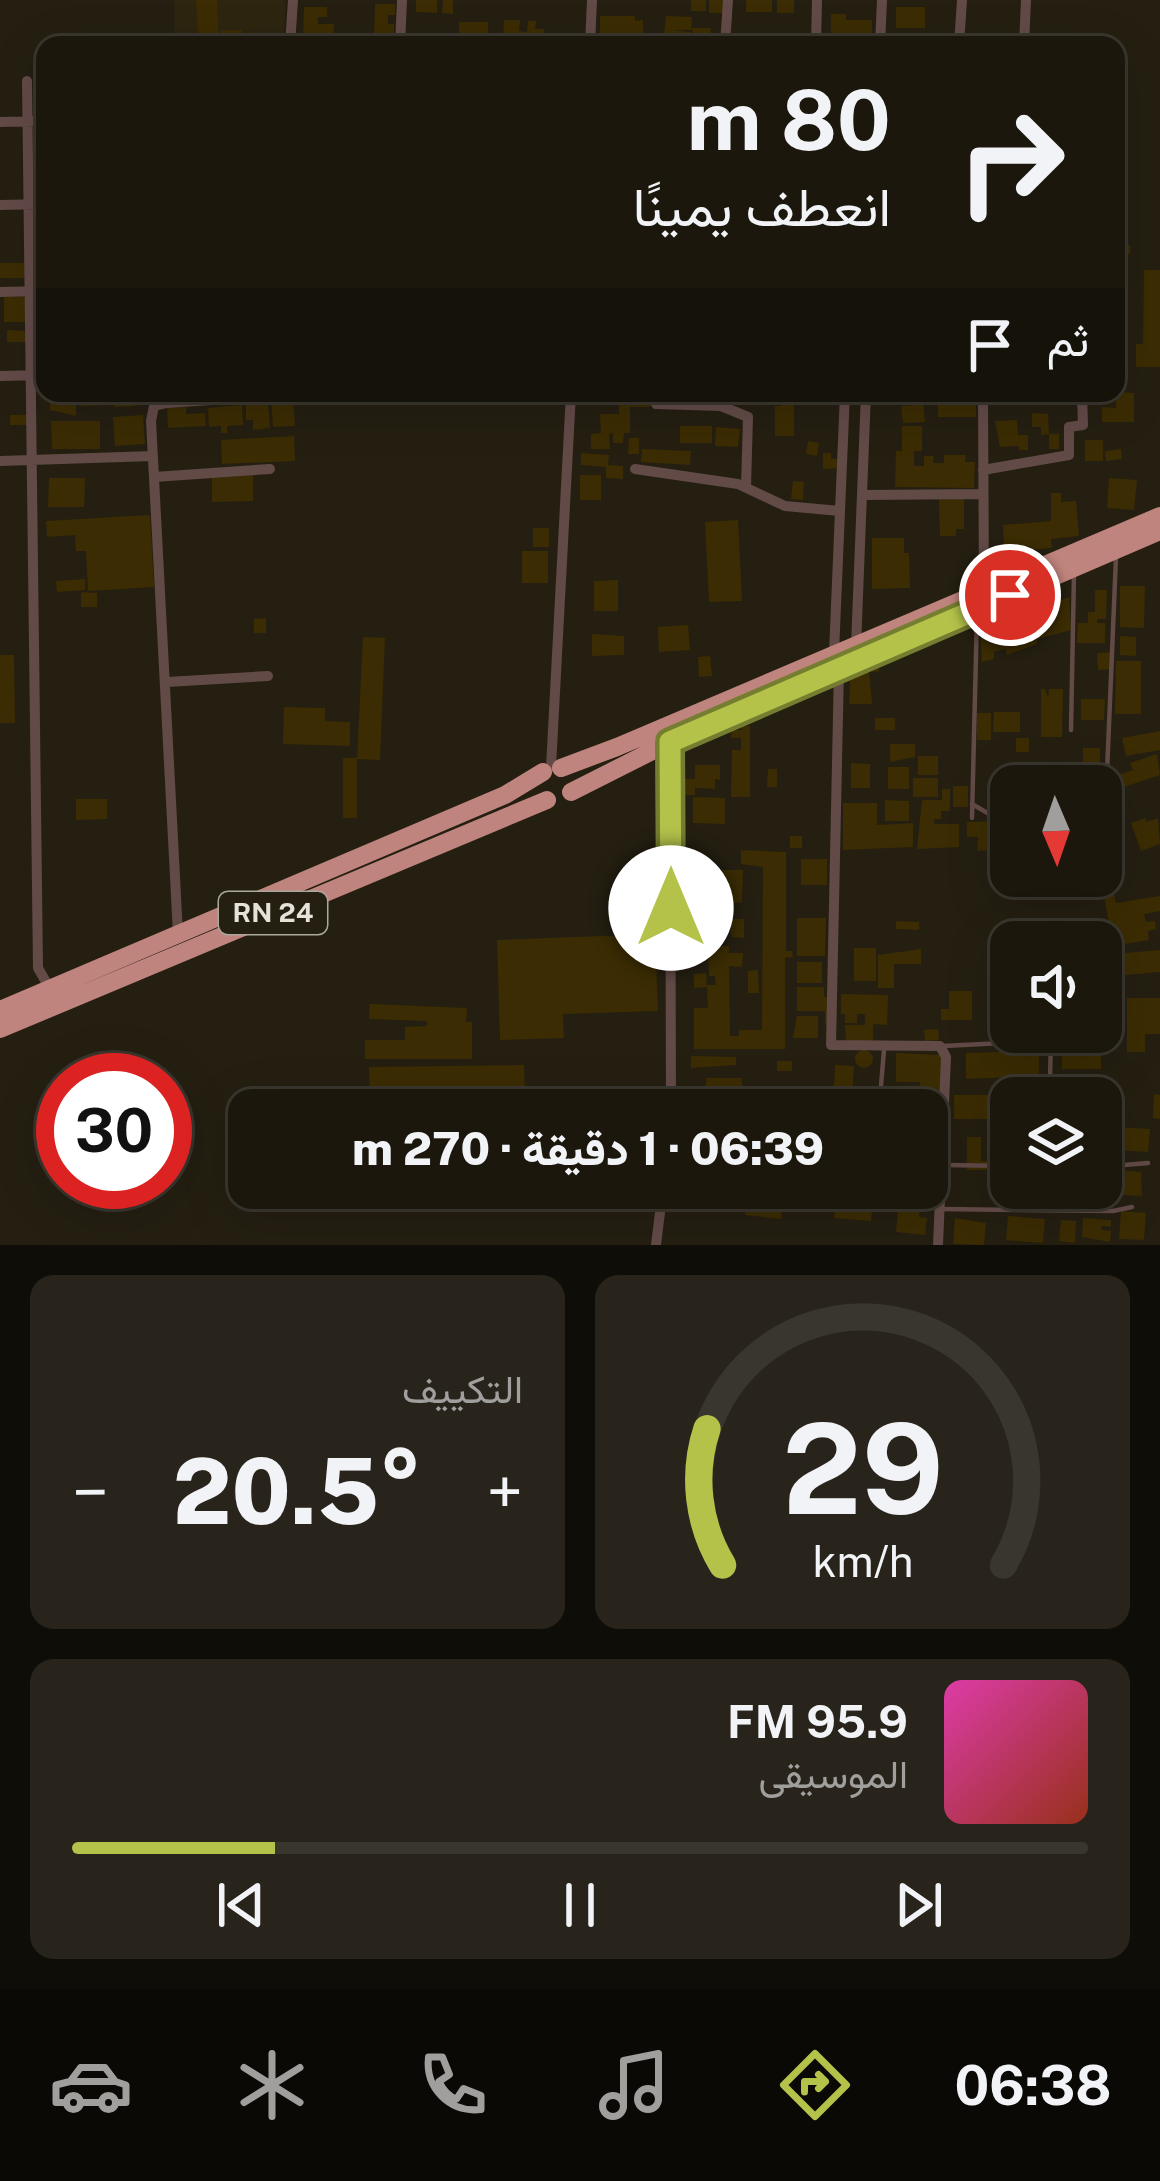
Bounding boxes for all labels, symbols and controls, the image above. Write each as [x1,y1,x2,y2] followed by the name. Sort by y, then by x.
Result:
[687,70,891,169] text: 80 m
[933,84,1089,240] icon: right
[633,175,891,238] text: انعطف يمينًا
[957,312,1023,378] icon: arrive
[1047,313,1089,366] text: ثم
[959,544,1061,646] pin
[977,562,1043,628] icon: arrive
[990,765,1122,897] north arrow
[990,765,1122,1209] map controls
[608,845,734,971] position arrow
[219,892,327,934] road number: RN 24
[990,921,1122,1053] button: sound
[36,1053,192,1209] speed limit sign: 30
[990,1077,1122,1209] button: layers
[352,1122,824,1175] text: 06:39 · 1 دقيقة · 270 m
[402,1366,523,1412] text: التكييف
[782,1395,943,1542] text: 29
[173,1438,422,1544] text: 20.5°
[72,1453,109,1531] text: −
[486,1453,523,1531] text: +
[812,1536,913,1587] text: km/h
[727,1695,908,1748] text: 95.9 FM
[758,1751,908,1797] text: الموسيقى
[208,1872,274,1938] icon: previous
[547,1872,613,1938] icon: pause
[886,1872,952,1938] icon: next
[49,2043,133,2127] icon: car
[230,2043,314,2127] icon: climate
[411,2043,495,2127] icon: phone
[592,2043,676,2127] icon: music
[773,2043,857,2127] icon: directions
[955,2054,1111,2117] text: 06:38

